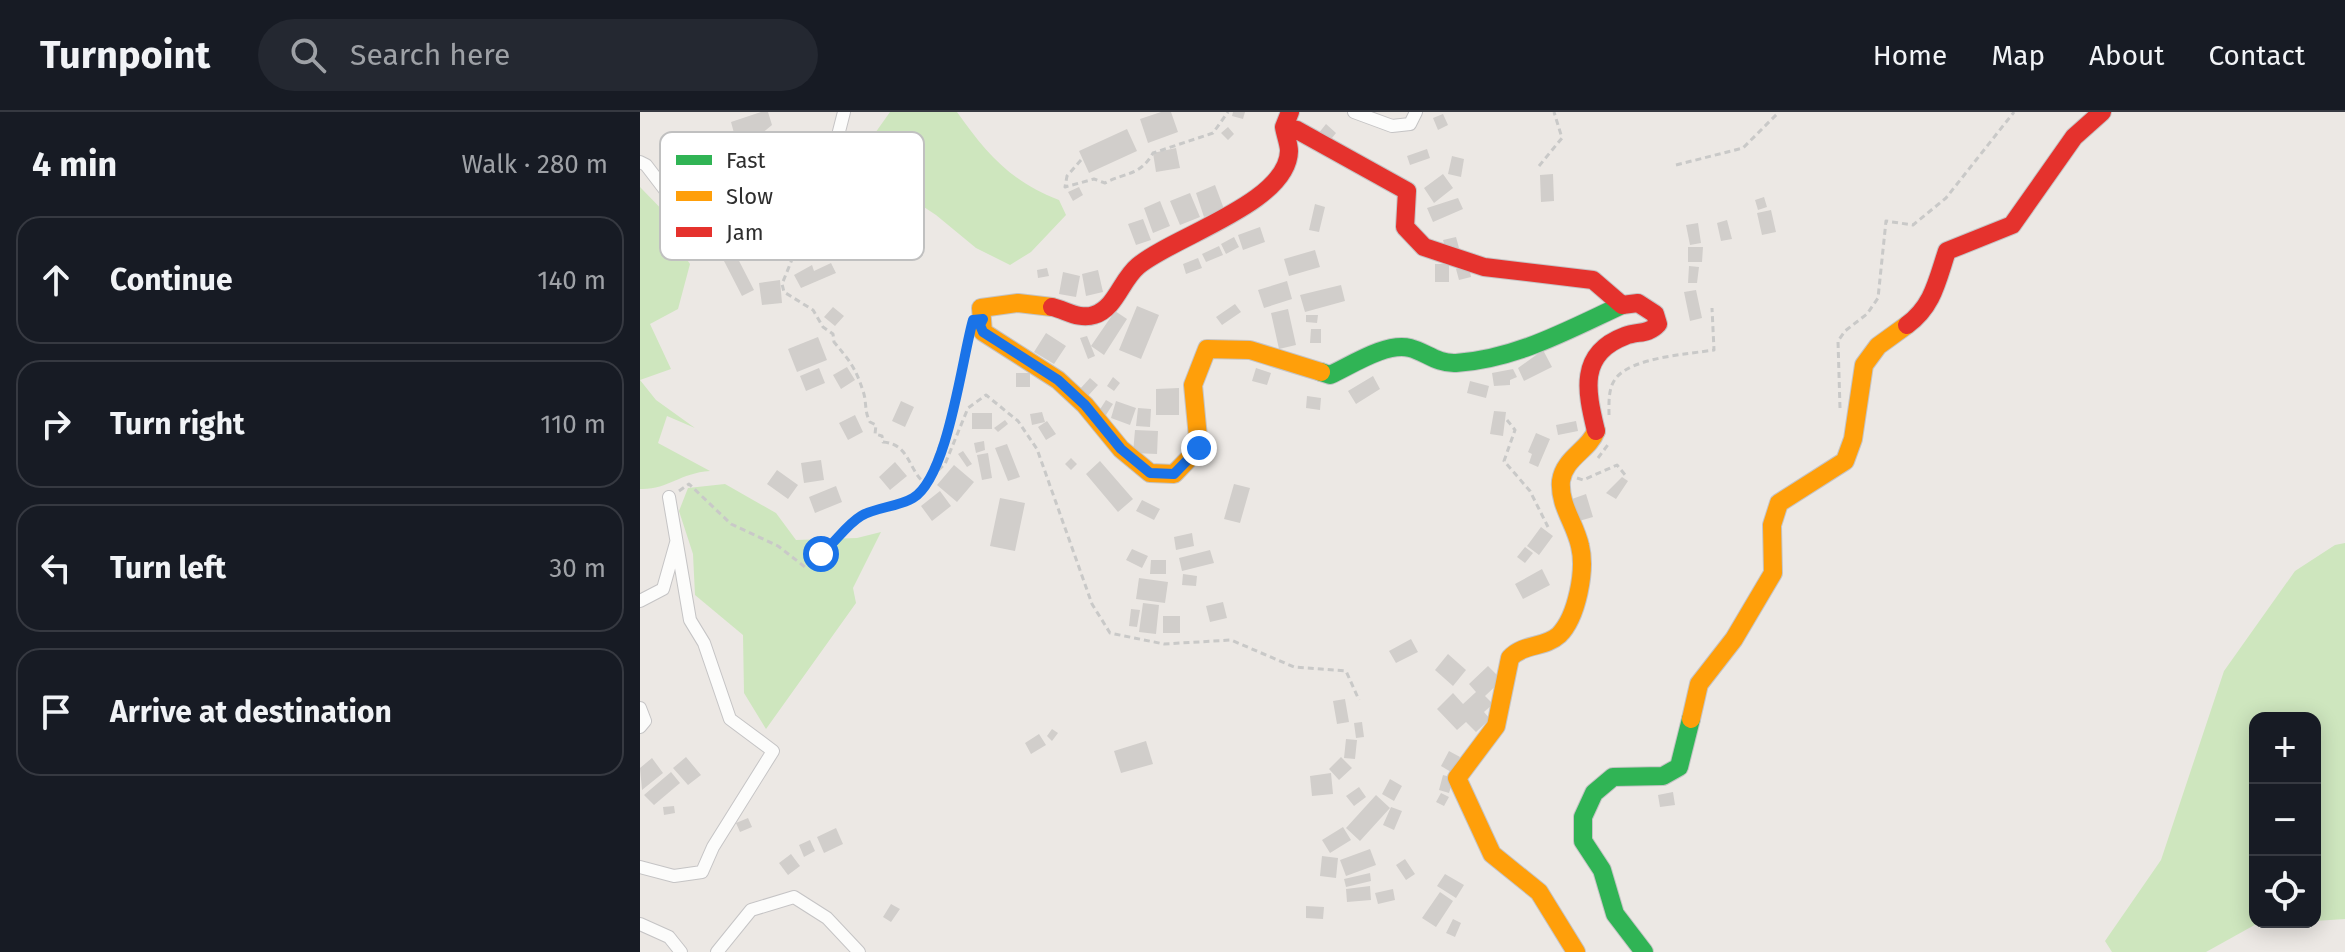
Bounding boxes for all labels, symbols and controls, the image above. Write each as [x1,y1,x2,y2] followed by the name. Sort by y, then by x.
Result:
[258,19,818,91] search box
[40,32,210,78] text: Turnpoint
[286,33,330,77] icon: search
[350,37,510,73] text: Search here
[1873,39,1947,72] text: Home
[1991,39,2045,72] text: Map
[2089,39,2164,72] text: About
[2208,39,2305,72] text: Contact
[660,132,924,260] legend
[32,144,117,185] text: 4 min
[726,147,766,174] text: Fast
[462,149,608,180] text: Walk · 280 m
[726,183,773,210] text: Slow
[726,219,764,246] text: Jam
[34,258,78,302] icon: ahead
[110,262,233,298] text: Continue
[537,265,606,296] text: 140 m
[34,402,78,446] icon: right
[110,406,245,442] text: Turn right
[540,409,606,440] text: 110 m
[1181,430,1217,466] route end
[803,536,839,572] route start
[34,546,78,590] icon: left
[110,550,226,586] text: Turn left
[549,553,606,584] text: 30 m
[34,690,78,734] icon: arrive
[110,694,392,730] text: Arrive at destination
[2249,712,2321,928] map controls
[2249,712,2321,784] button: +
[2249,784,2321,856] button: −
[2249,856,2321,928] button: locate

